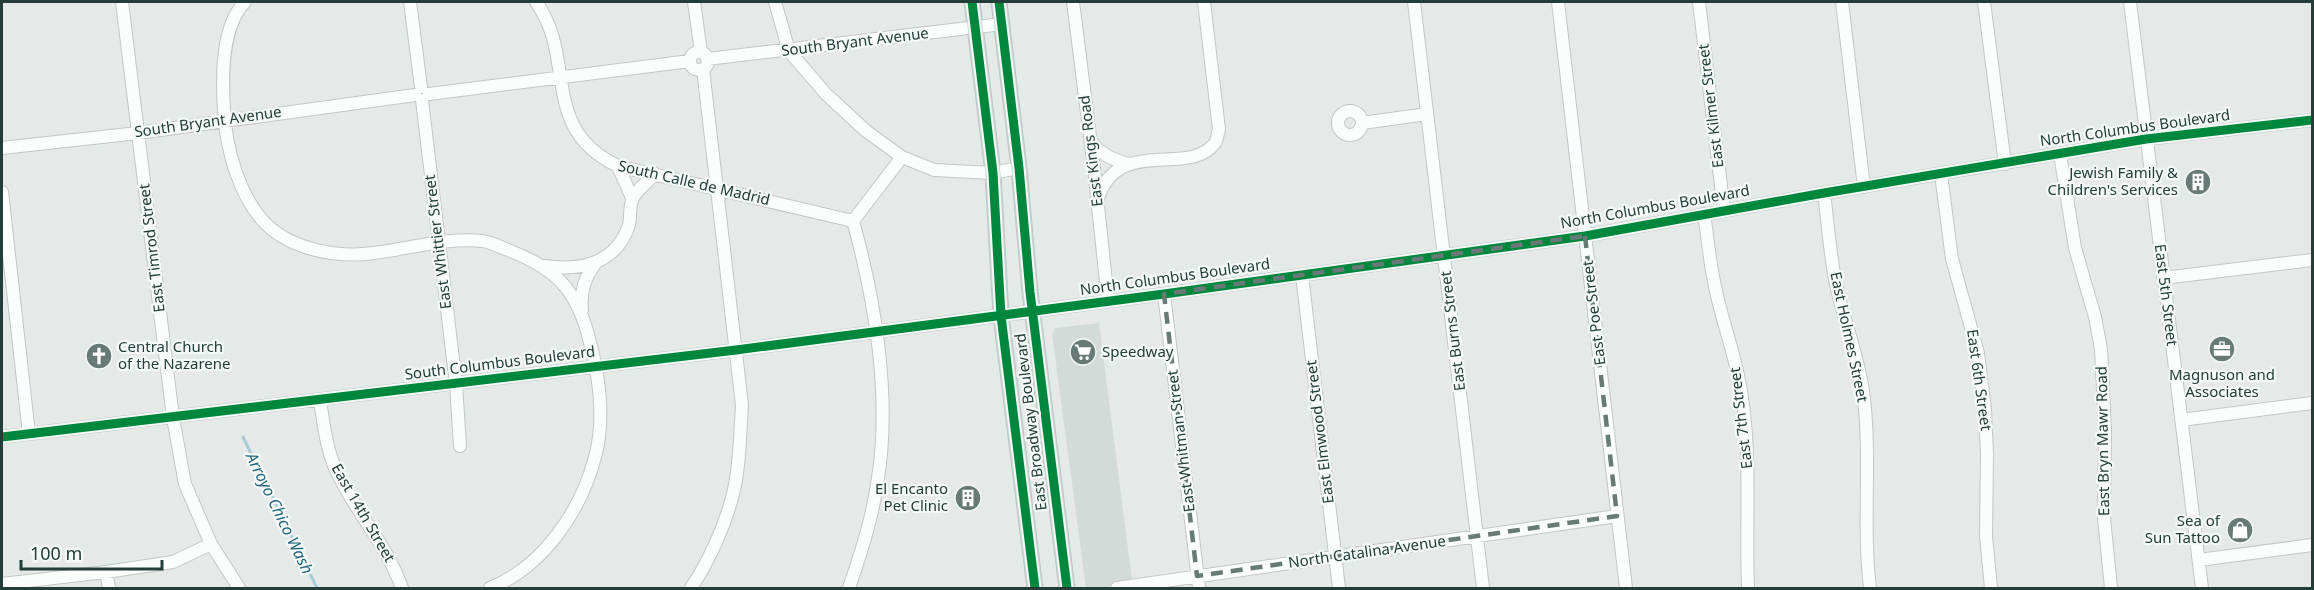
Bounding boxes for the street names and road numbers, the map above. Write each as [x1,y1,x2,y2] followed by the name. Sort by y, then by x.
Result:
[780,22,930,60] street label: South Bryant Avenue
[1692,42,1728,169] street label: East Kilmer Street
[1073,94,1107,208] street label: East Kings Road
[133,101,283,141] street label: South Bryant Avenue
[2038,104,2231,150] street label: North Columbus Boulevard
[616,155,772,209] street label: South Calle de Madrid
[419,173,455,311] street label: East Whittier Street
[1559,180,1751,233] street label: North Columbus Boulevard
[133,182,169,314] street label: East Timrod Street
[2151,243,2183,347] street label: East 5th Street
[1078,253,1271,299] street label: North Columbus Boulevard
[1577,259,1609,367] street label: East Poe Street
[1435,269,1469,392] street label: East Burns Street
[1826,270,1874,404] street label: East Holmes Street
[1963,328,1997,432] street label: East 6th Street
[1009,332,1051,512] street label: East Broadway Boulevard
[403,340,596,384] street label: South Columbus Boulevard
[1300,359,1338,505] street label: East Elmwood Street
[1724,366,1756,470] street label: East 7th Street
[2091,366,2113,516] street label: East Bryn Mawr Road
[1161,368,1199,513] street label: East Whitman Street
[327,459,401,566] street label: East 14th Street
[1287,530,1447,572] street label: North Catalina Avenue

